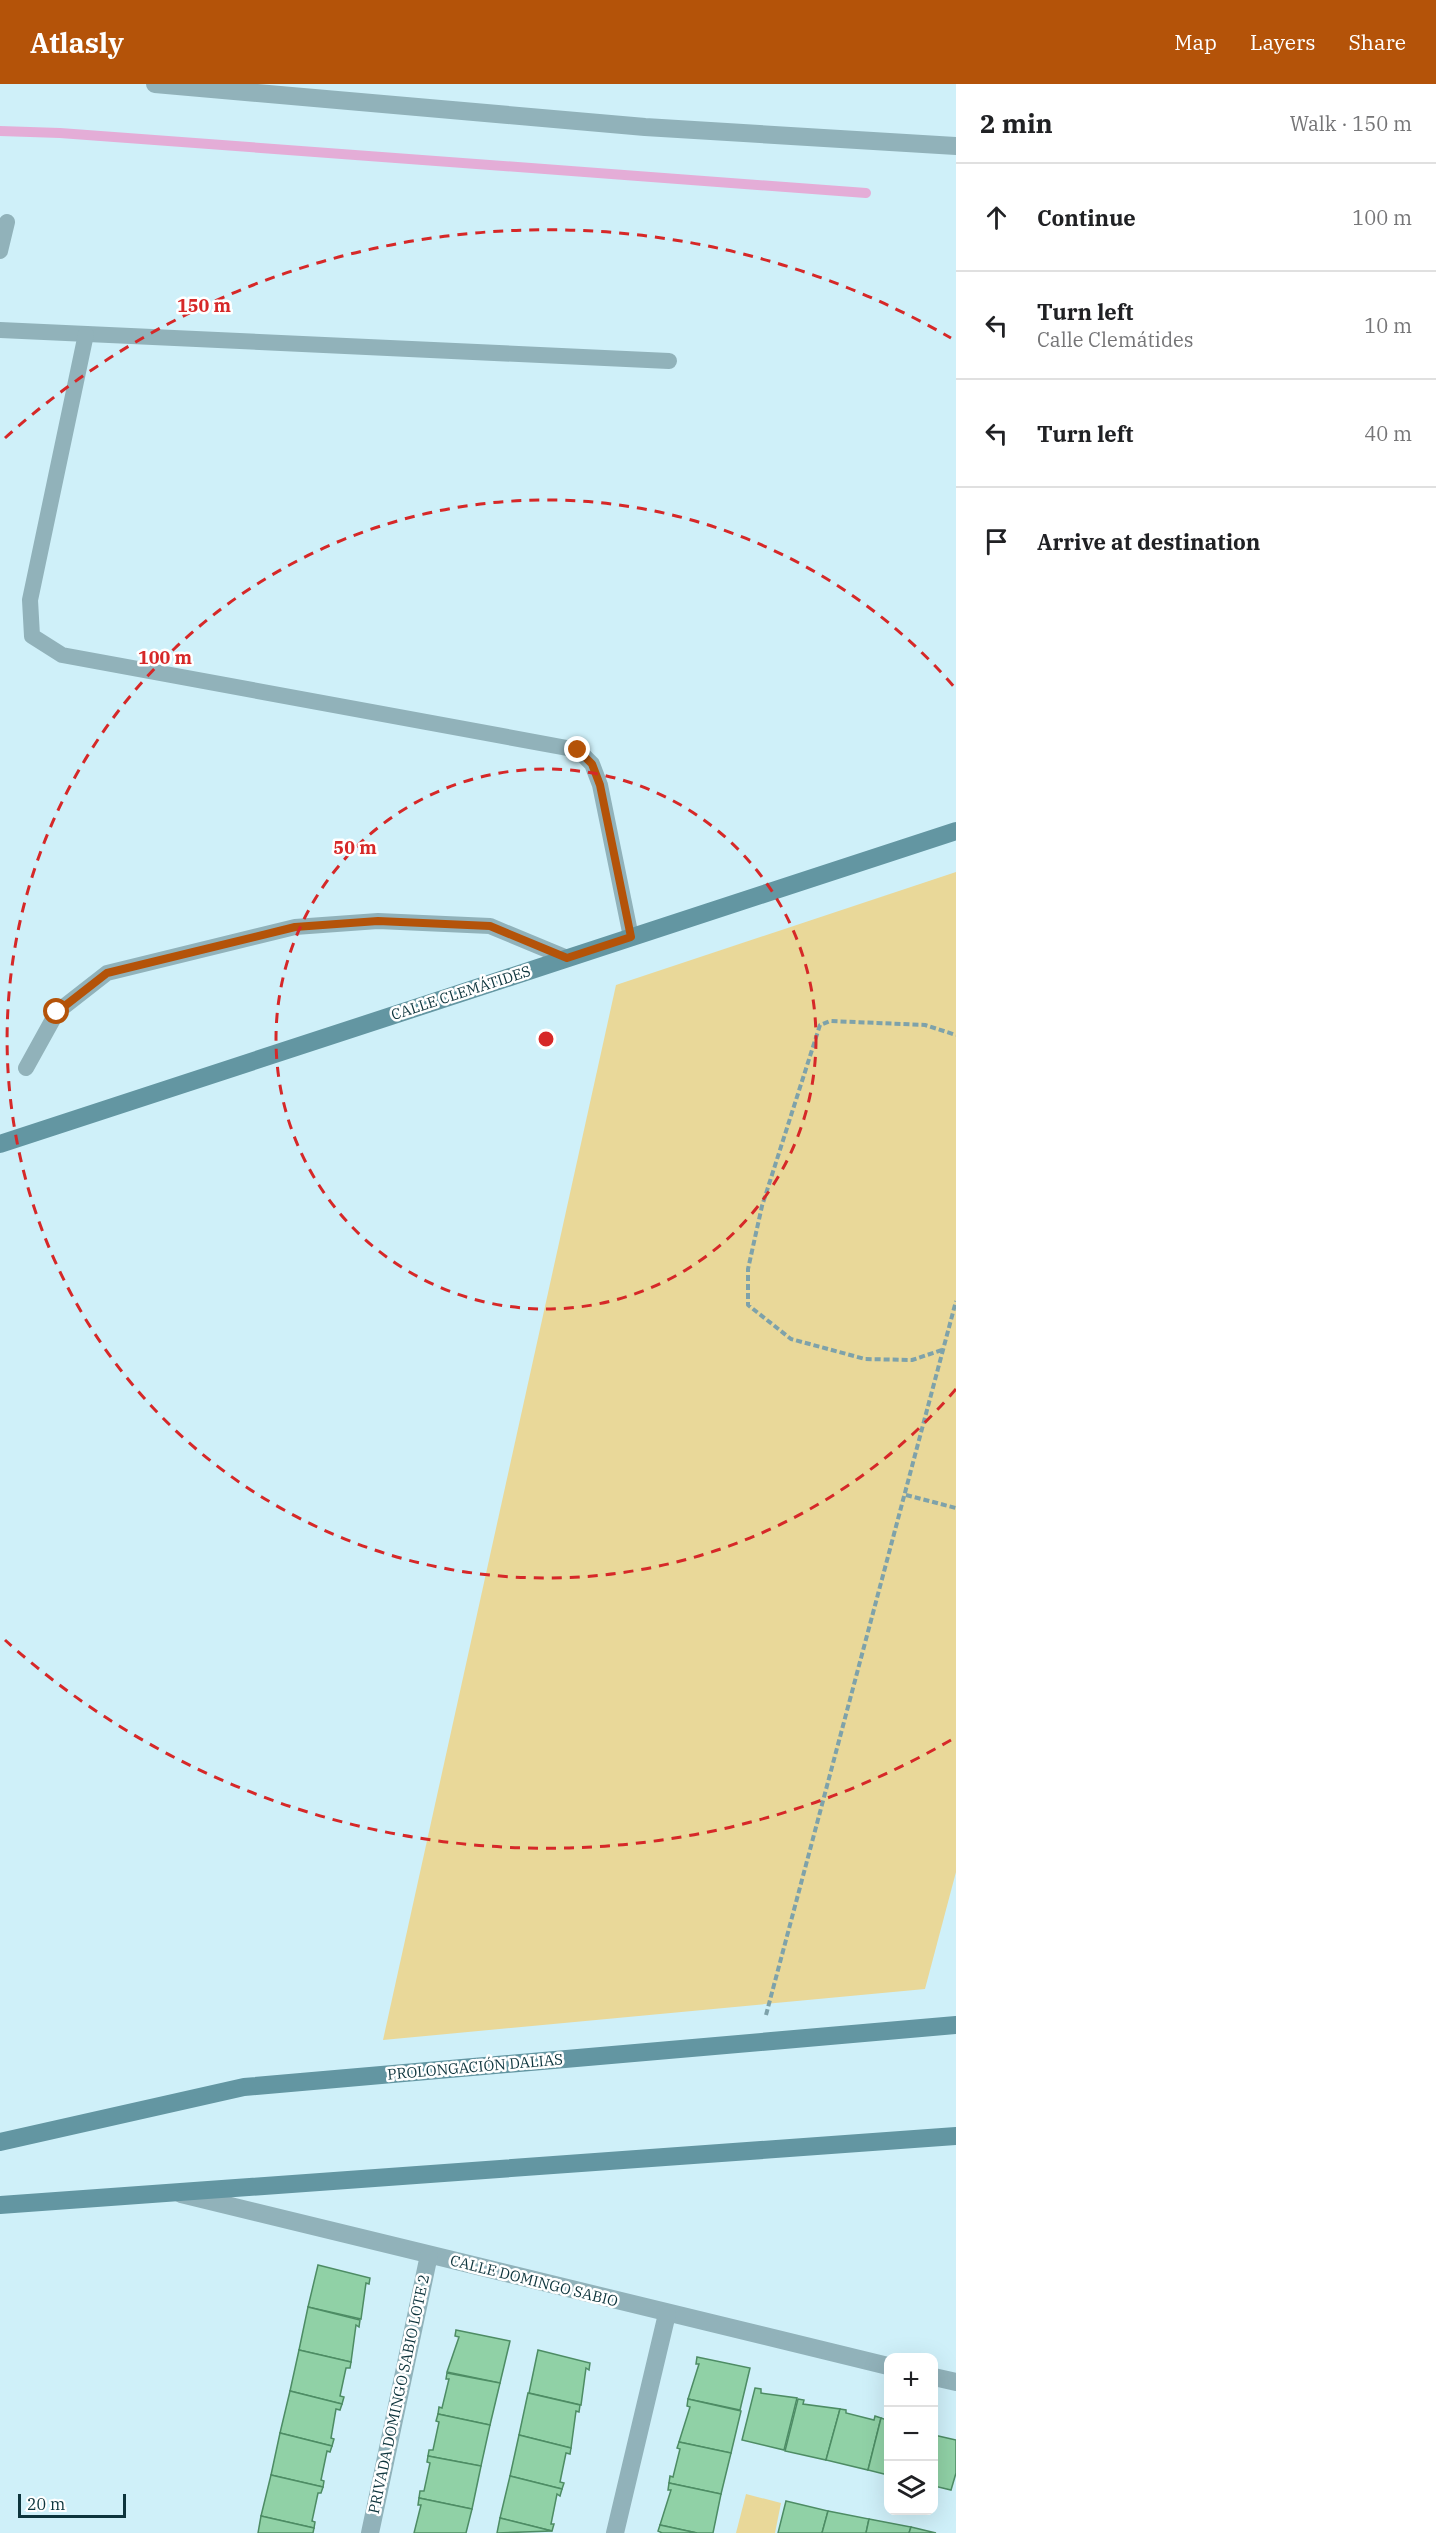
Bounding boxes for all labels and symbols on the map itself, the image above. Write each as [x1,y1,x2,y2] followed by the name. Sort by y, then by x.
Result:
[177,294,232,317] text: 150 m
[138,646,193,669] text: 100 m
[564,736,590,762] route end
[333,836,377,859] text: 50 m
[389,961,533,1024] street label: CALLE CLEMÁTIDES
[43,998,69,1024] route start
[536,1029,556,1049] centre of rings
[386,2049,564,2084] street label: PROLONGACIÓN DALIAS
[448,2250,620,2311] street label: CALLE DOMINGO SABIO
[364,2272,433,2515] street label: PRIVADA DOMINGO SABIO LOTE 2
[18,2491,126,2518] scale bar

